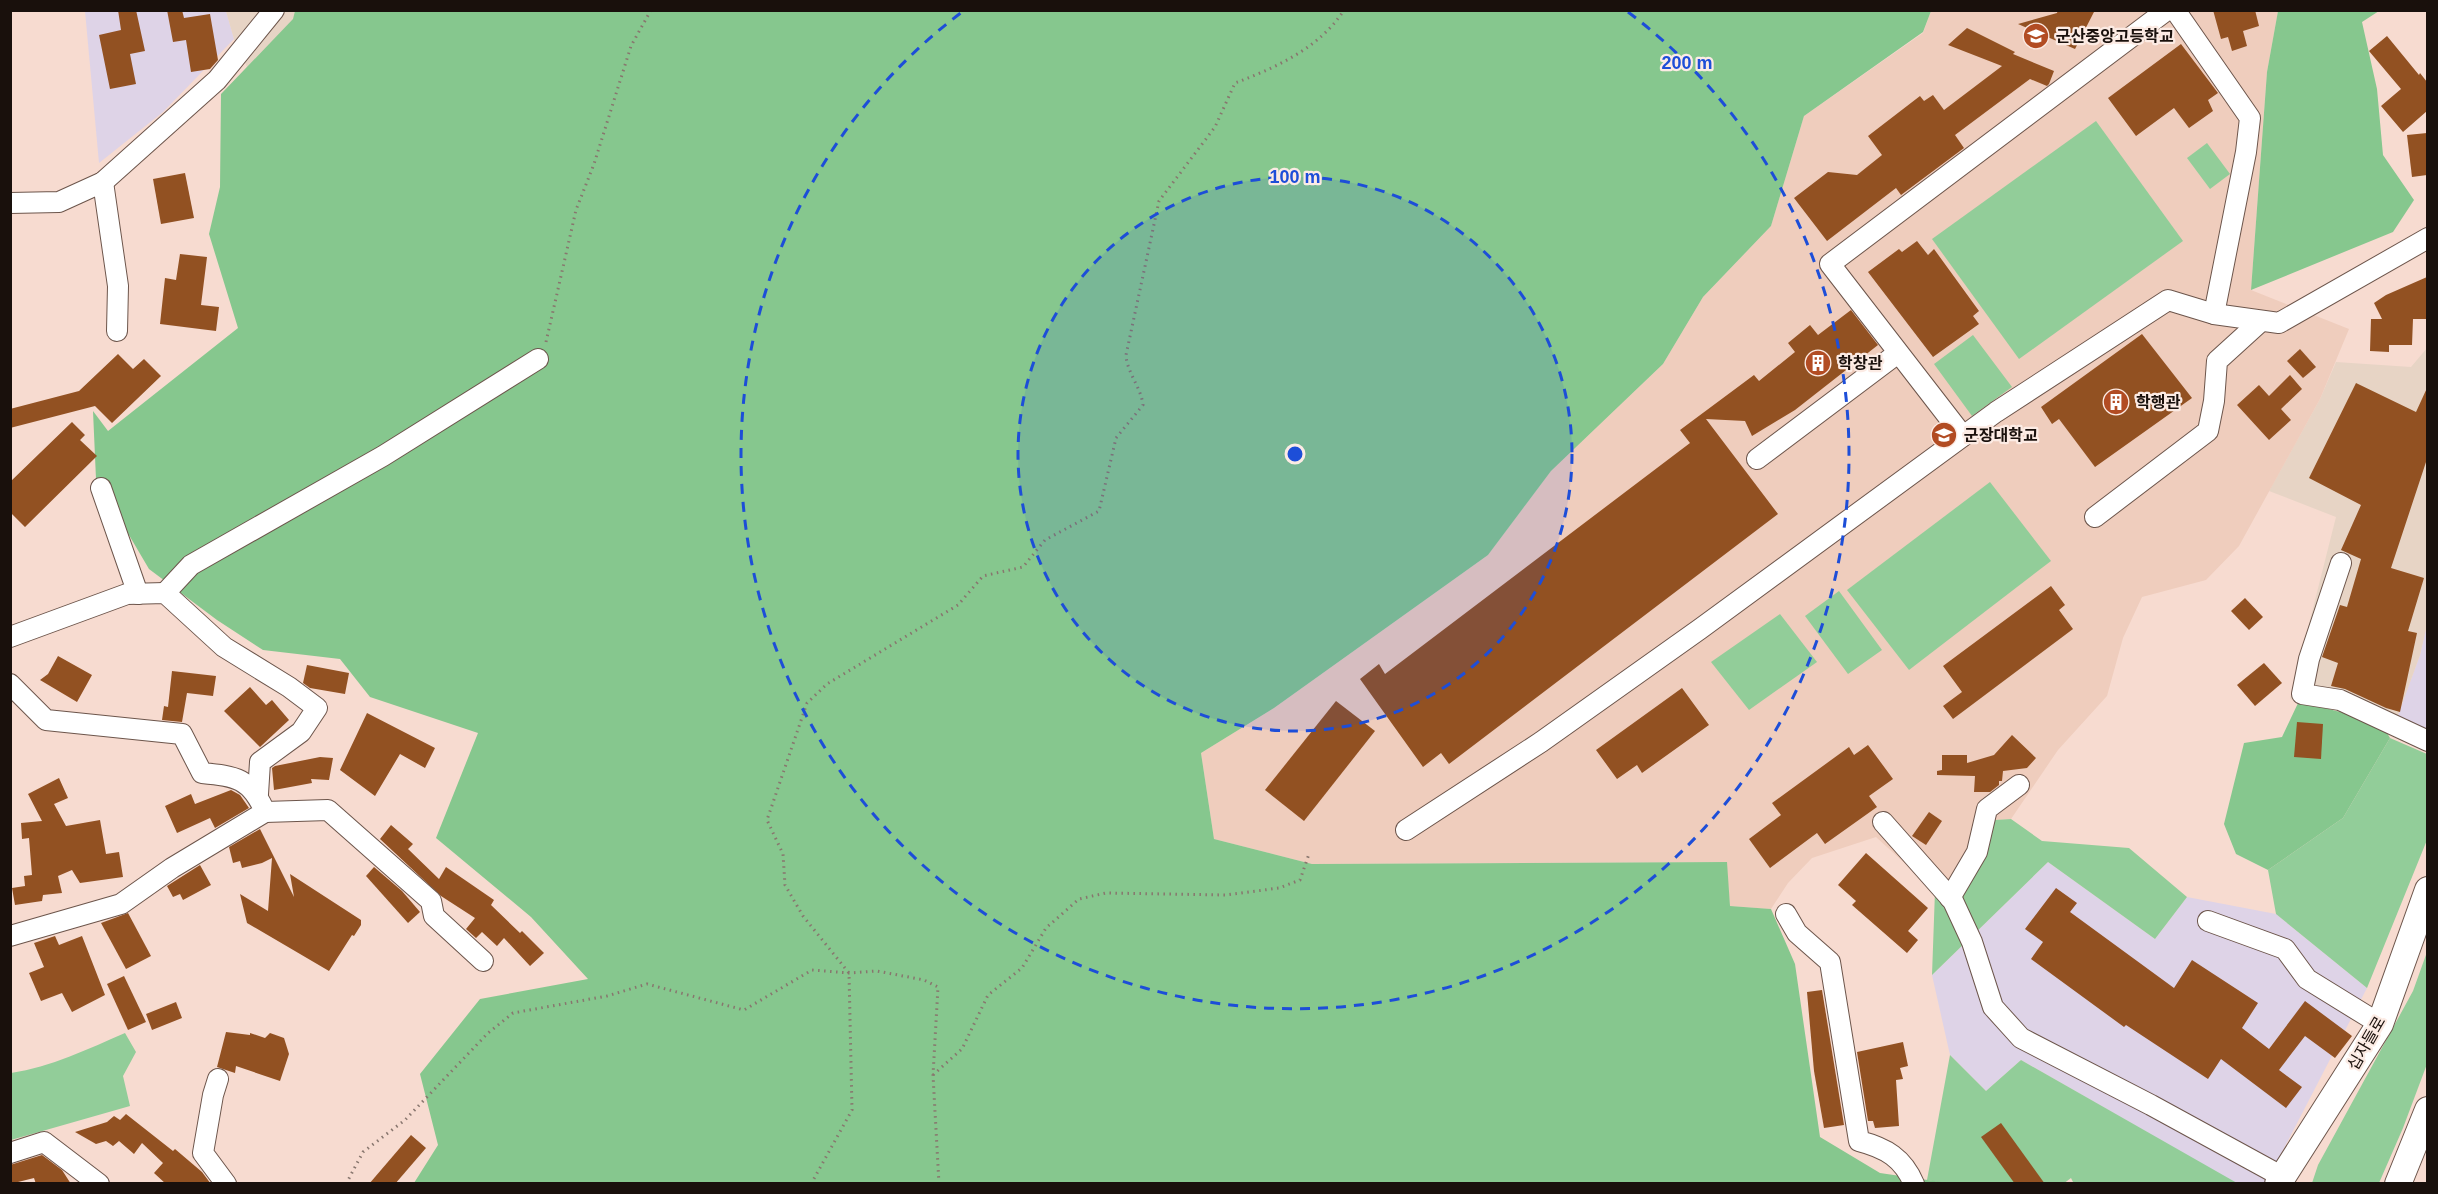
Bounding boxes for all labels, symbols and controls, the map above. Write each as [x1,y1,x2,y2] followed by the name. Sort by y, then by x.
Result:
[2021,21,2051,51] school or university icon: 군산중앙고등학교
[2056,27,2174,45] place label: 군산중앙고등학교
[1661,53,1713,73] text: 200 m
[1269,167,1321,187] text: 100 m
[1803,348,1833,378] building icon: 학창관
[1838,354,1882,372] place label: 학창관
[2101,387,2131,417] building icon: 학행관
[2136,393,2180,411] place label: 학행관
[1929,420,1959,450] school or university icon: 군장대학교
[1964,426,2038,444] place label: 군장대학교
[1285,444,1305,464] centre of rings
[2344,1013,2389,1073] street label: 십자들로

